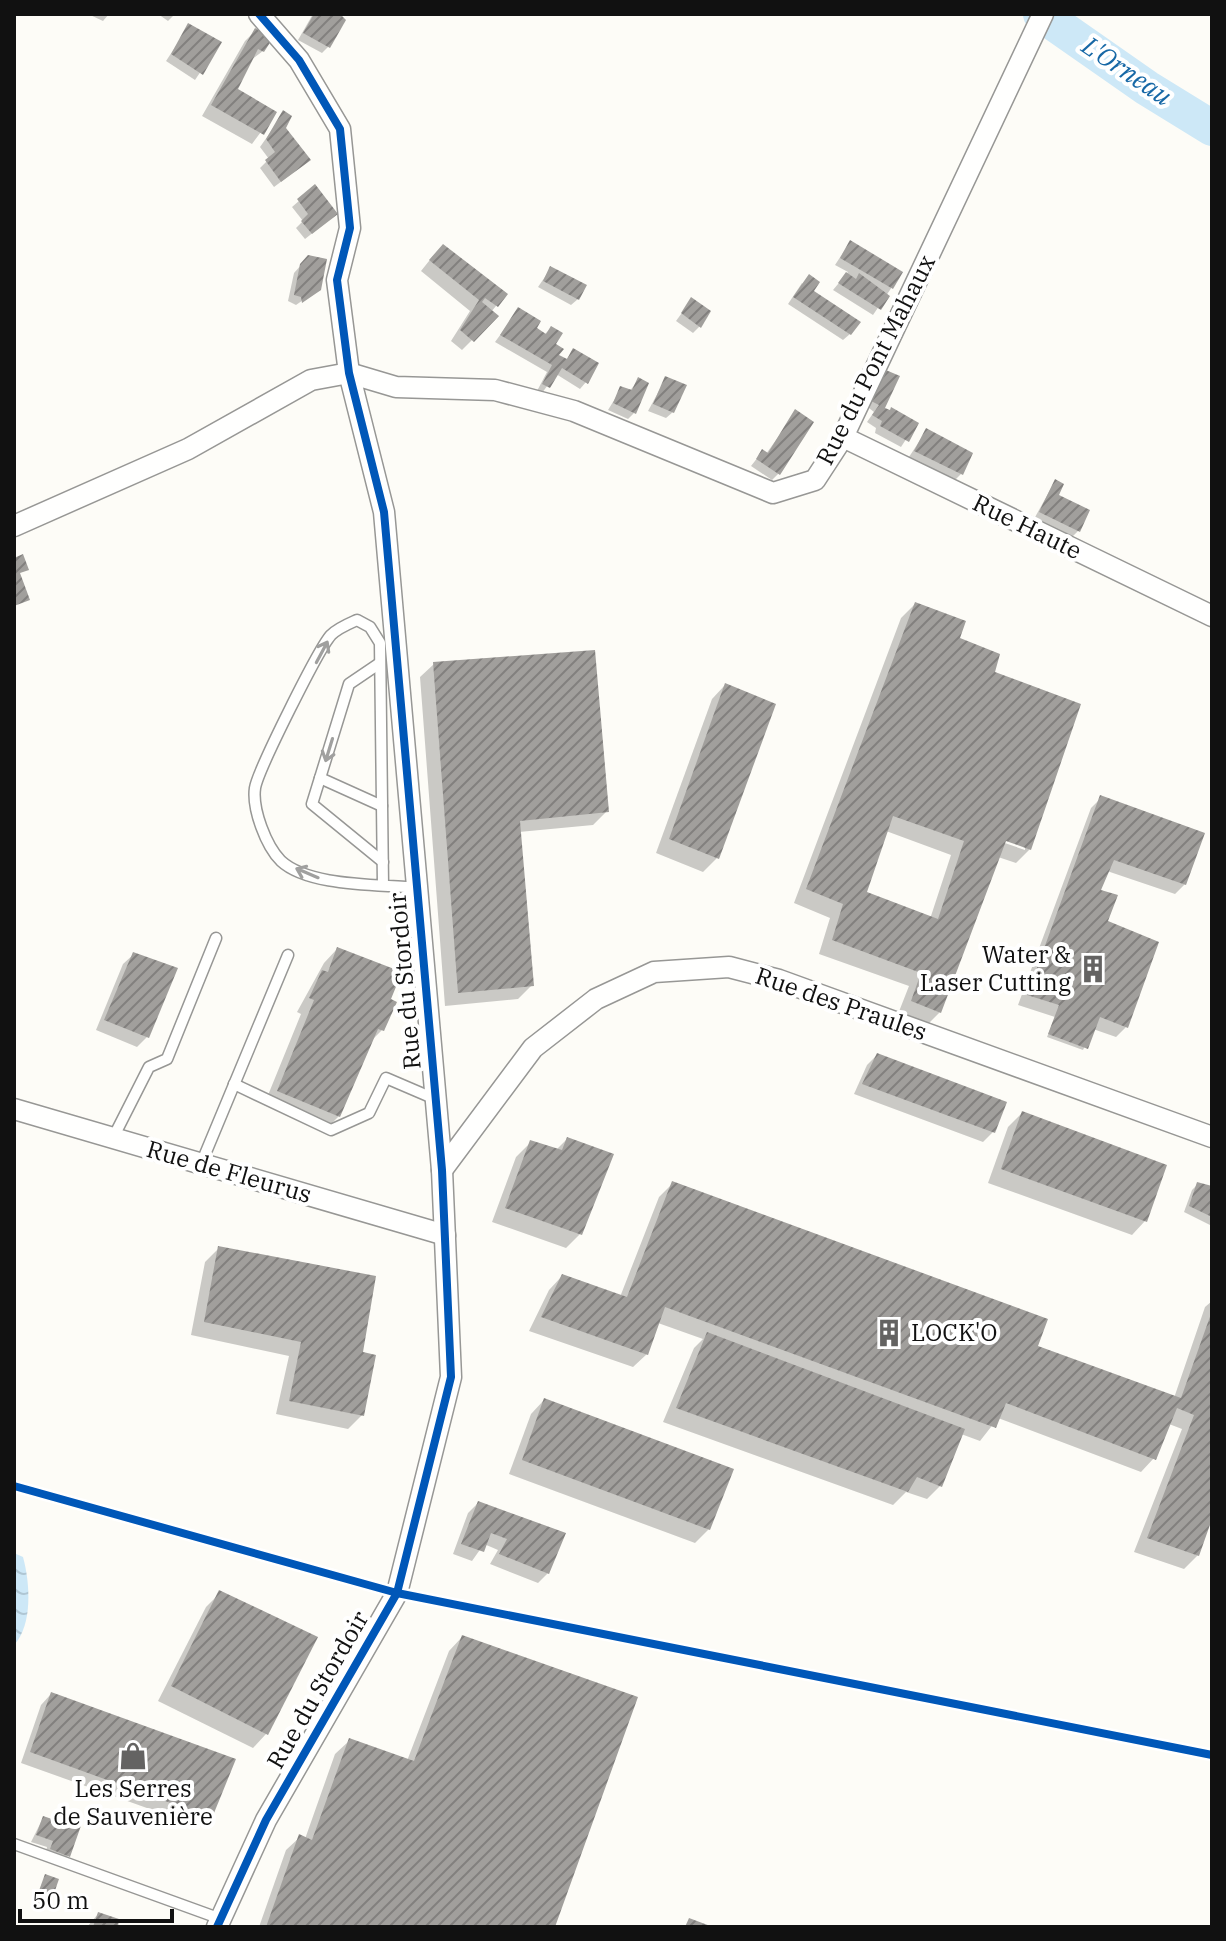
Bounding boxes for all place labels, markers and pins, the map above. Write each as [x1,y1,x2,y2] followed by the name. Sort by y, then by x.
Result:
[920,938,1071,998] place label: Water & Laser Cutting
[1078,954,1108,984] building icon: Water & Laser Cutting
[911,1316,997,1348] place label: LOCK'O
[874,1318,904,1348] building icon: LOCK'O
[118,1741,148,1771] shop icon: Les Serres de Sauvenière
[53,1772,213,1832] place label: Les Serres de Sauvenière

